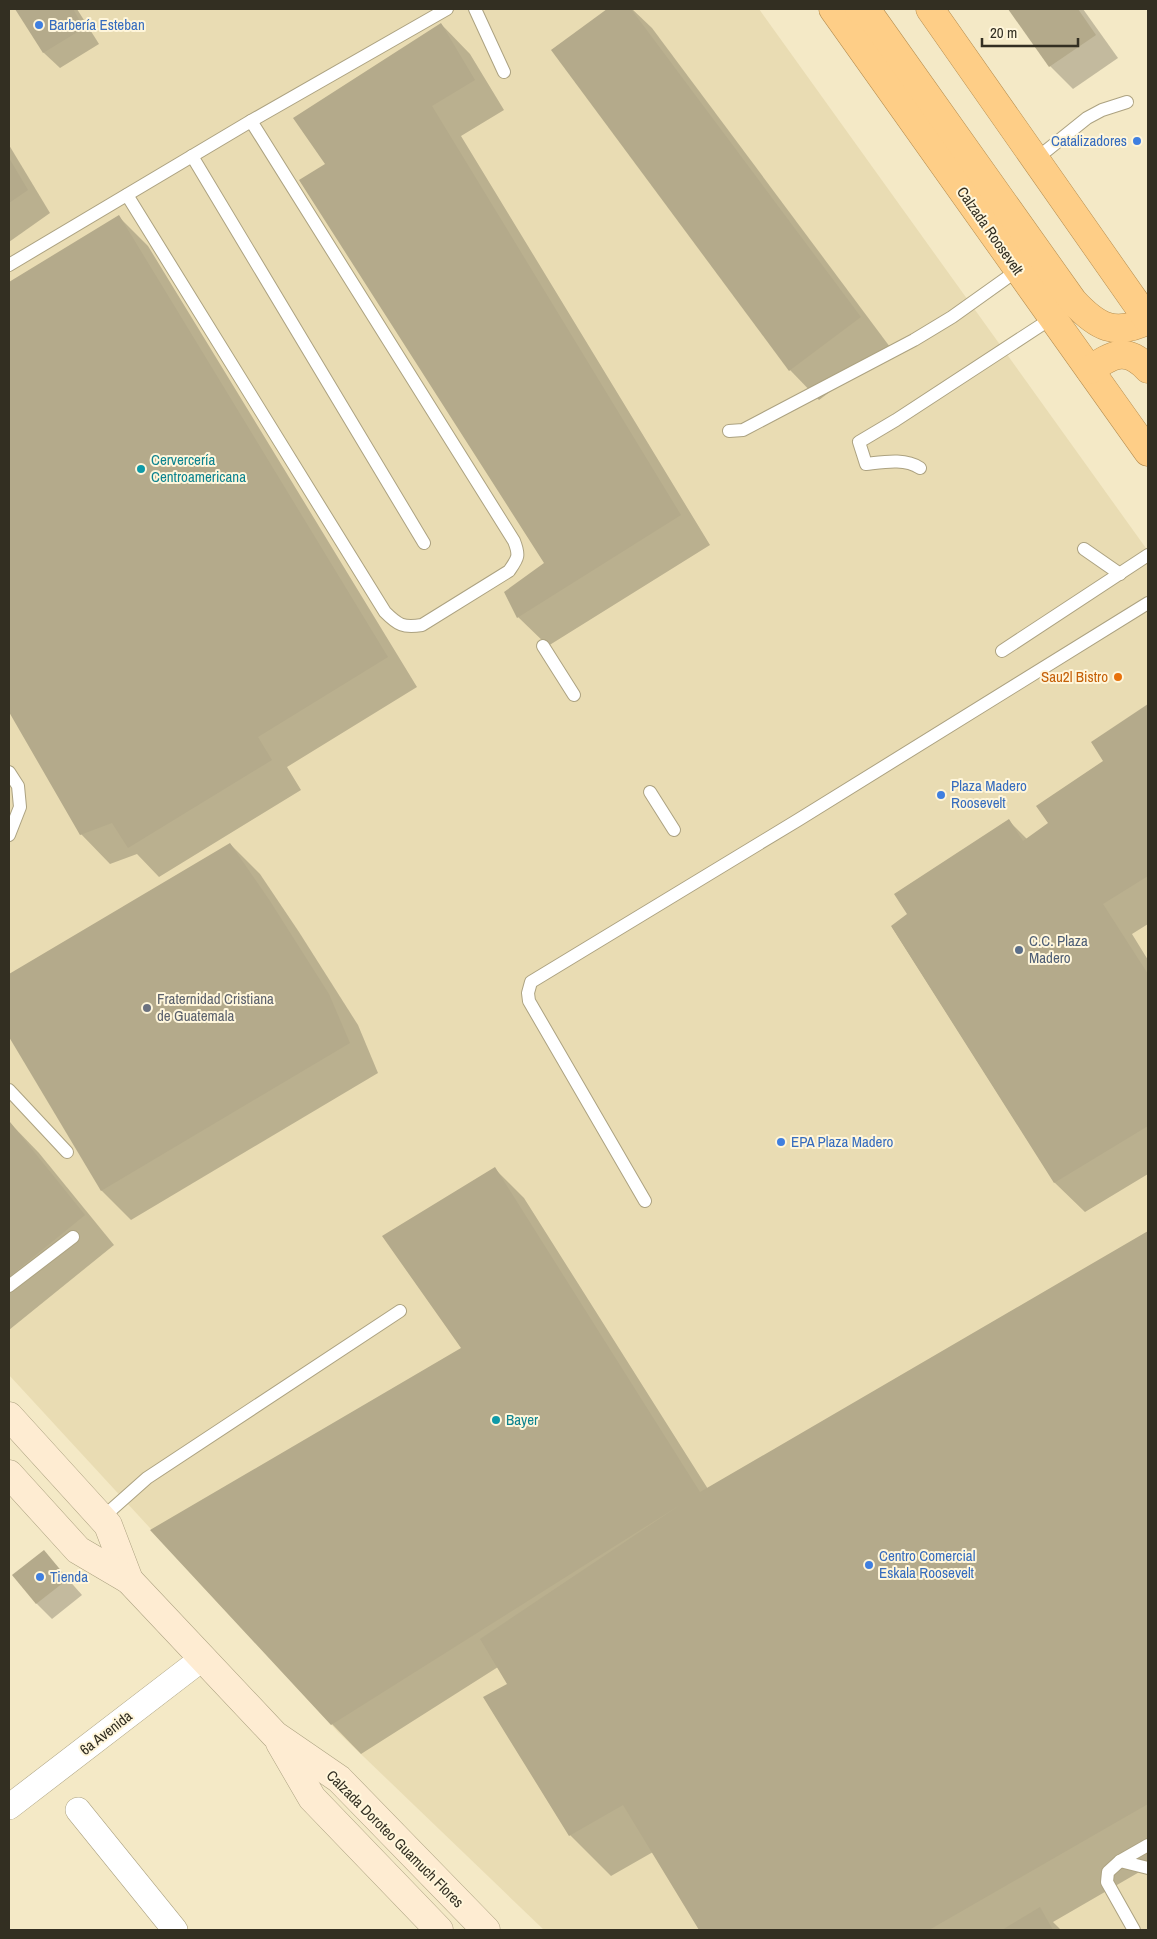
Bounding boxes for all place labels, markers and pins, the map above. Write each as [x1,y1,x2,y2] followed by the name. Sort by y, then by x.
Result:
[49,14,145,35] place label: Barbería Esteban
[33,19,45,31] marker: Barbería Esteban
[1051,130,1127,151] place label: Catalizadores
[1131,135,1143,147] marker: Catalizadores
[151,449,246,487] place label: Cervercería Centroamericana
[135,463,147,475] marker: Cervercería Centroamericana
[1041,666,1108,687] place label: Sau2l Bistro
[1112,671,1124,683] marker: Sau2l Bistro
[951,775,1027,813] place label: Plaza Madero Roosevelt
[935,789,947,801] marker: Plaza Madero Roosevelt
[1029,930,1088,968] place label: C.C. Plaza Madero
[1013,944,1025,956] marker: C.C. Plaza Madero
[157,988,274,1026] place label: Fraternidad Cristiana de Guatemala
[141,1002,153,1014] marker: Fraternidad Cristiana de Guatemala
[791,1131,894,1152] place label: EPA Plaza Madero
[775,1136,787,1148] marker: EPA Plaza Madero
[506,1409,538,1430] place label: Bayer
[490,1414,502,1426] marker: Bayer
[879,1545,975,1583] place label: Centro Comercial Eskala Roosevelt
[863,1559,875,1571] marker: Centro Comercial Eskala Roosevelt
[50,1566,88,1587] place label: Tienda
[34,1571,46,1583] marker: Tienda

